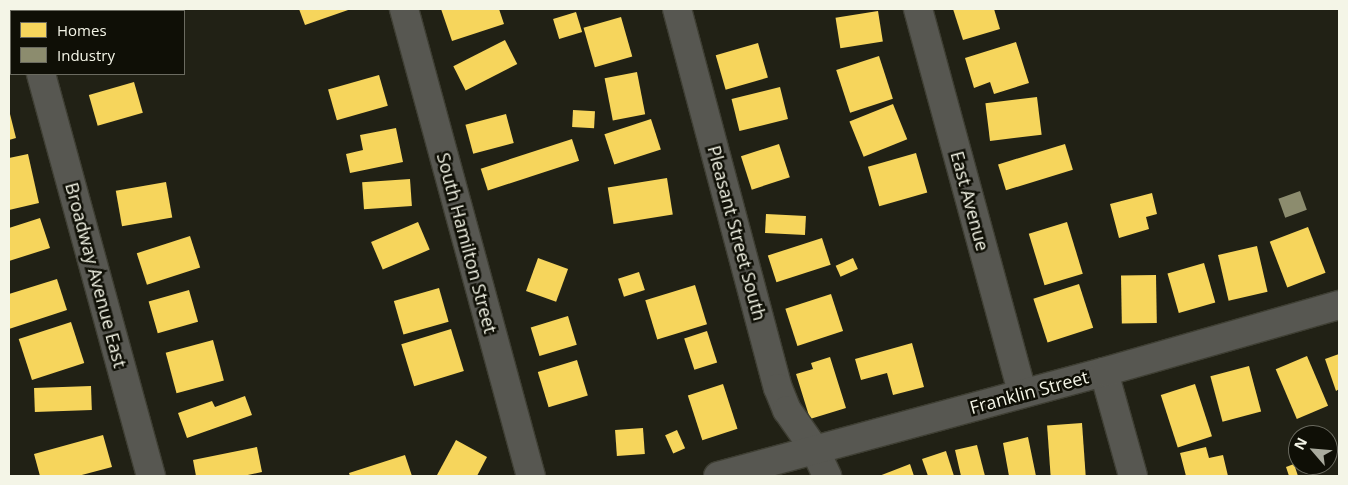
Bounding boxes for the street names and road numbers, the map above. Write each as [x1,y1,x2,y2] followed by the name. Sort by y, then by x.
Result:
[703,143,771,323] street label: Pleasant Street South
[946,149,994,253] street label: East Avenue
[432,150,502,336] street label: South Hamilton Street
[61,180,131,370] street label: Broadway Avenue East
[967,366,1091,418] street label: Franklin Street

